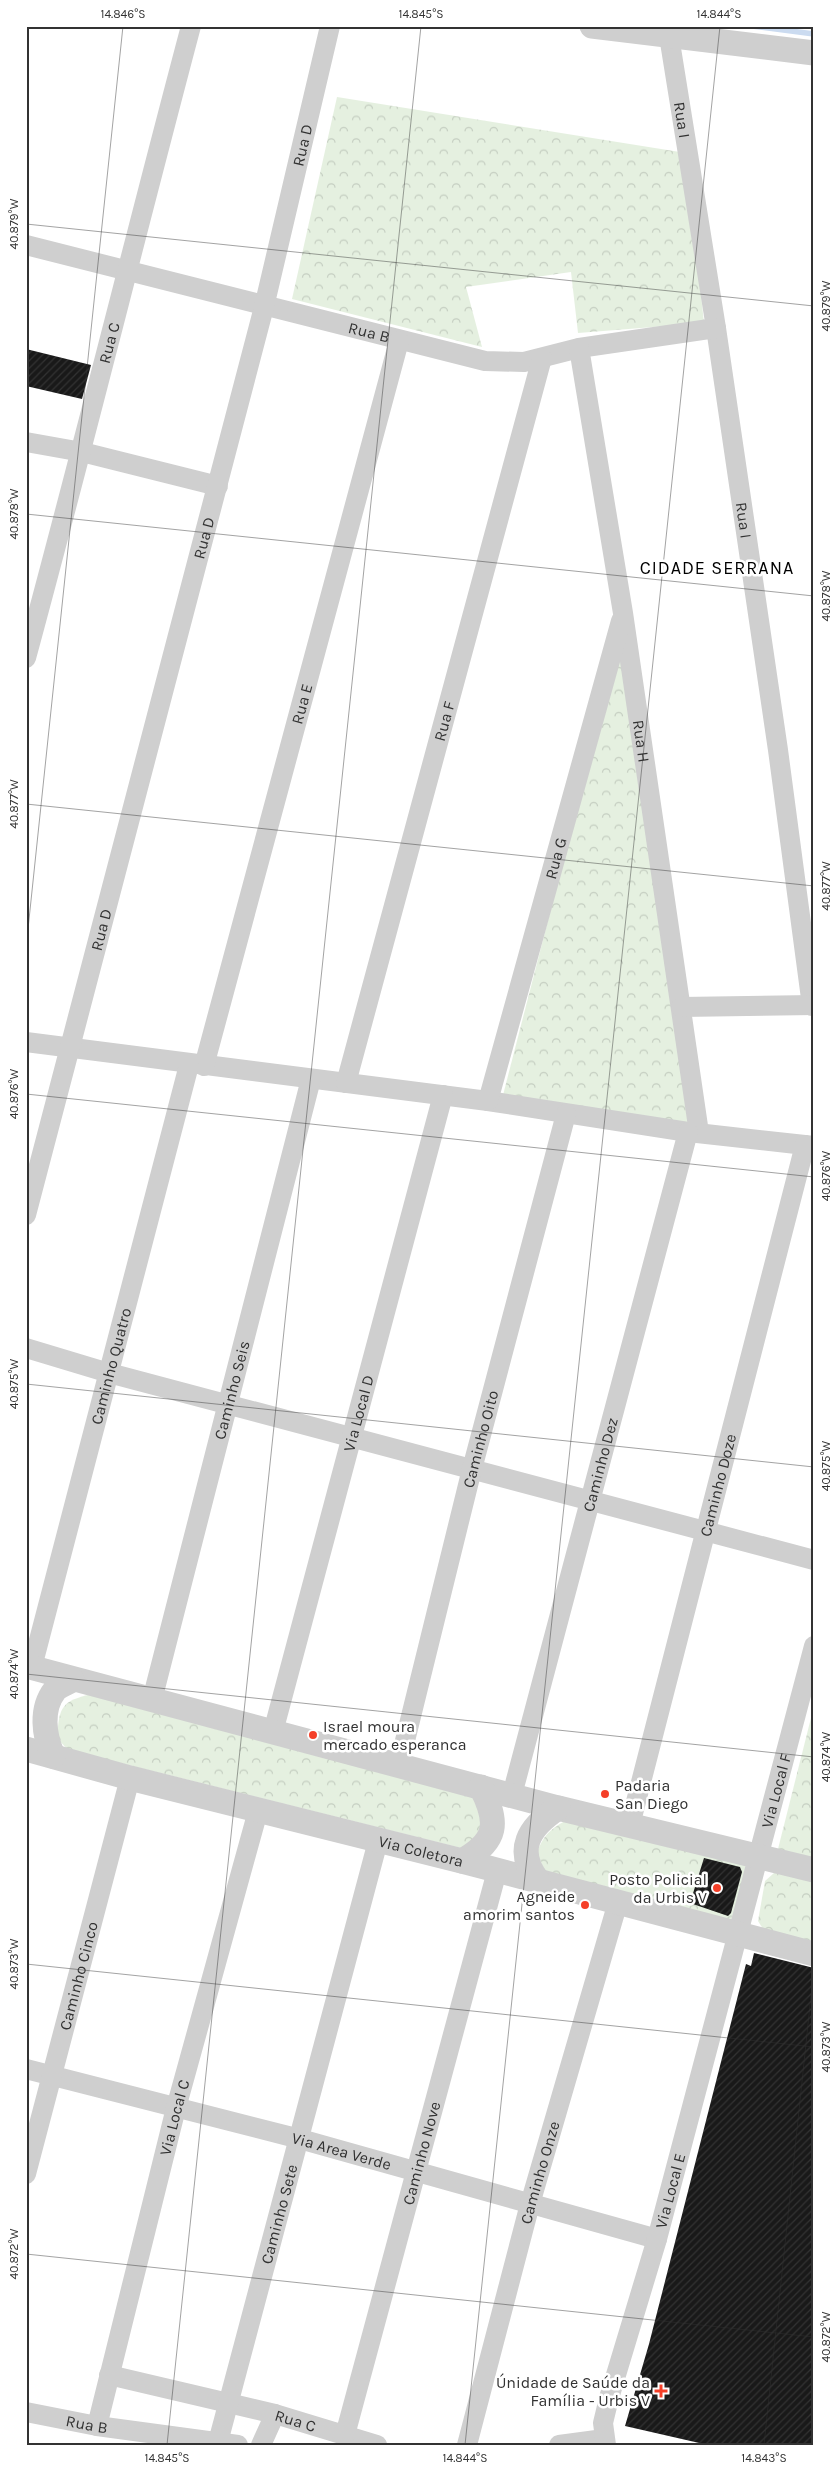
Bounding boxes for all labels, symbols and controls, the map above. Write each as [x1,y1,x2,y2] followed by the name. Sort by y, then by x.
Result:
[100,7,146,21] text: 14.846°S
[398,7,444,21] text: 14.845°S
[697,7,741,21] text: 14.844°S
[670,100,695,140] street label: Rua I
[288,122,316,168] street label: Rua D
[7,198,21,249] text: 40.879°W
[819,280,833,331] text: 40.879°W
[346,317,392,346] street label: Rua B
[94,320,123,365] street label: Rua C
[7,488,21,540] text: 40.878°W
[732,501,756,540] street label: Rua I
[189,515,218,561] street label: Rua D
[640,557,794,579] district label: CIDADE SERRANA
[819,570,833,622] text: 40.878°W
[287,682,316,726] street label: Rua E
[429,699,458,743] street label: Rua F
[629,718,654,764] street label: Rua H
[7,779,21,829] text: 40.877°W
[540,835,570,881] street label: Rua G
[819,861,833,911] text: 40.877°W
[86,907,115,953] street label: Rua D
[7,1068,21,1119] text: 40.876°W
[819,1150,833,1201] text: 40.876°W
[86,1306,135,1426] street label: Caminho Quatro
[210,1339,253,1441] street label: Caminho Seis
[7,1358,21,1409] text: 40.875°W
[339,1373,377,1454] street label: Via Local D
[458,1388,502,1490] street label: Caminho Oito
[578,1415,621,1514] street label: Caminho Dez
[695,1432,740,1538] street label: Caminho Doze
[819,1440,833,1491] text: 40.875°W
[7,1648,21,1699] text: 40.874°W
[323,1717,467,1754] place label: Israel moura mercado esperanca
[307,1729,319,1741] marker: Israel moura mercado esperanca
[819,1731,833,1782] text: 40.874°W
[757,1751,795,1830] street label: Via Local F
[615,1776,688,1813] place label: Padaria San Diego
[599,1788,611,1800] marker: Padaria San Diego
[377,1831,466,1871] street label: Via Coletora
[609,1870,707,1907] place label: Posto Policial da Urbis V
[711,1882,723,1894] marker: Posto Policial da Urbis V
[463,1887,575,1924] place label: Agneide amorim santos
[579,1899,591,1911] marker: Agneide amorim santos
[55,1919,101,2032] street label: Caminho Cinco
[7,1938,21,1989] text: 40.873°W
[819,2021,833,2072] text: 40.873°W
[155,2077,193,2157] street label: Via Local C
[398,2099,444,2207] street label: Caminho Nove
[516,2119,563,2226] street label: Caminho Onze
[290,2128,393,2174] street label: Via Area Verde
[651,2151,689,2230] street label: Via Local E
[256,2162,301,2266] street label: Caminho Sete
[7,2228,21,2279] text: 40.872°W
[819,2311,833,2362] text: 40.872°W
[496,2373,650,2410] place label: Únidade de Saúde da Família - Urbis V
[654,2384,668,2398] marker: Únidade de Saúde da Família - Urbis V
[273,2405,319,2435] street label: Rua C
[64,2411,109,2437] street label: Rua B
[144,2451,190,2465] text: 14.845°S
[443,2451,487,2465] text: 14.844°S
[741,2451,787,2465] text: 14.843°S

